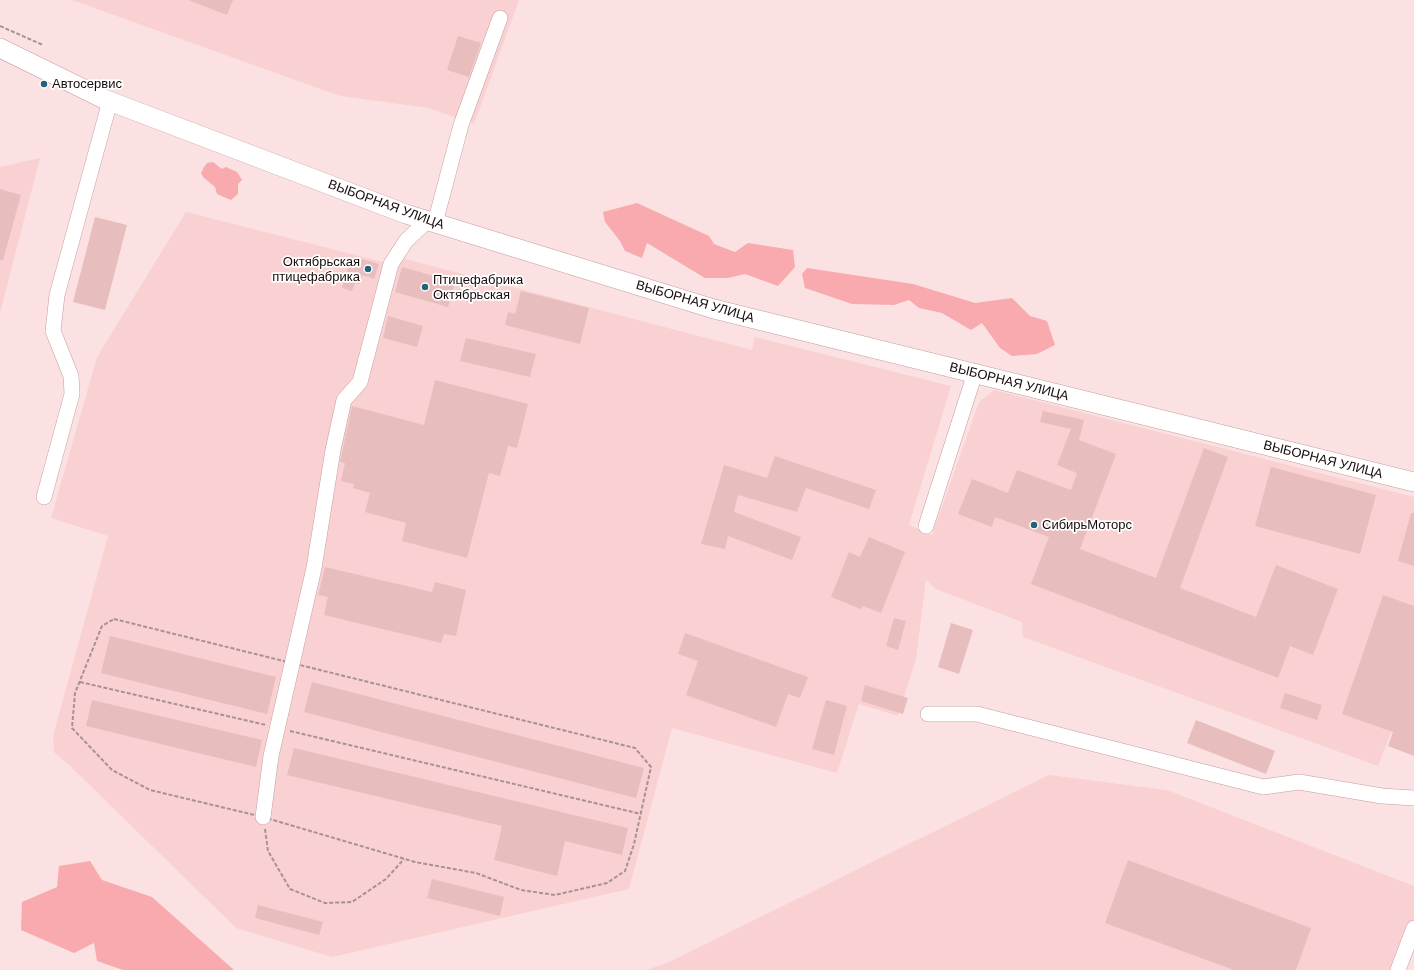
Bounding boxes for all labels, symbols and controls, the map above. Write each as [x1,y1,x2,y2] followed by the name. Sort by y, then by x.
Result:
[52,76,122,92] place label: Автосервис
[39,79,49,89] marker: Автосервис
[326,177,446,233] street label: ВЫБОРНАЯ УЛИЦА
[272,254,360,285] place label: Октябрьская птицефабрика
[363,264,373,274] marker: Октябрьская птицефабрика
[433,272,523,303] place label: Птицефабрика Октябрьская
[634,278,756,326] street label: ВЫБОРНАЯ УЛИЦА
[420,282,430,292] marker: Птицефабрика Октябрьская
[948,360,1070,404] street label: ВЫБОРНАЯ УЛИЦА
[1262,438,1384,482] street label: ВЫБОРНАЯ УЛИЦА
[1042,517,1132,533] place label: СибирьМоторс
[1029,520,1039,530] marker: СибирьМоторс

